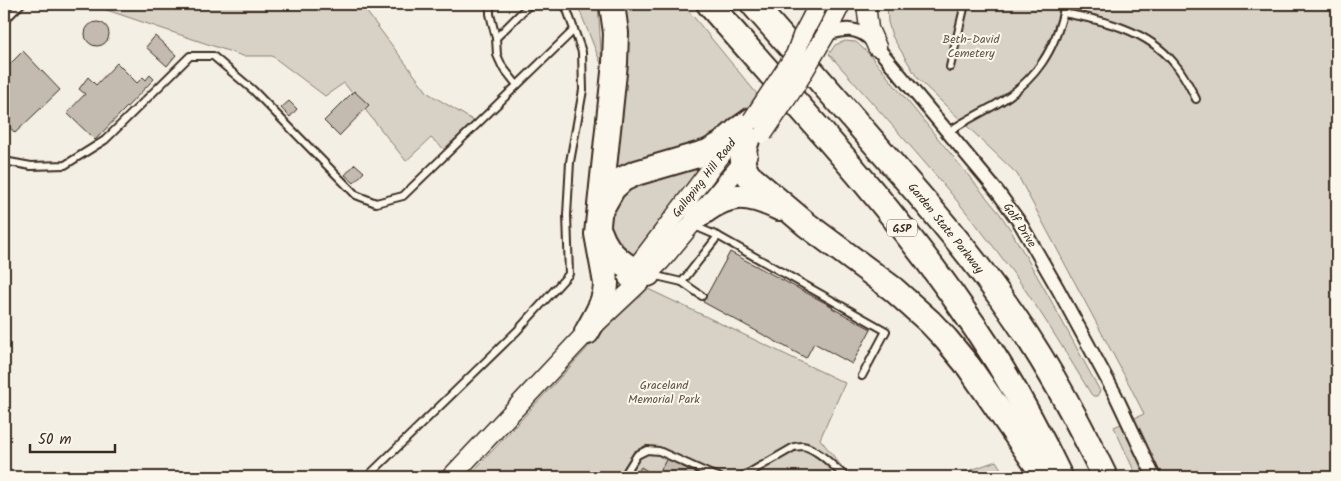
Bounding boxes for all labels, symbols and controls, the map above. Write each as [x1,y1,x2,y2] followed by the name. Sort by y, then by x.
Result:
[943,30,1000,63] park label: Beth-David Cemetery
[668,134,742,222] street label: Galloping Hill Road
[903,179,989,278] street label: Garden State Parkway
[998,199,1042,252] street label: Golf Drive
[887,220,917,237] road number: GSP
[628,376,700,409] park label: Graceland Memorial Park
[30,421,115,453] scale bar
[38,428,72,452] text: 50 m

